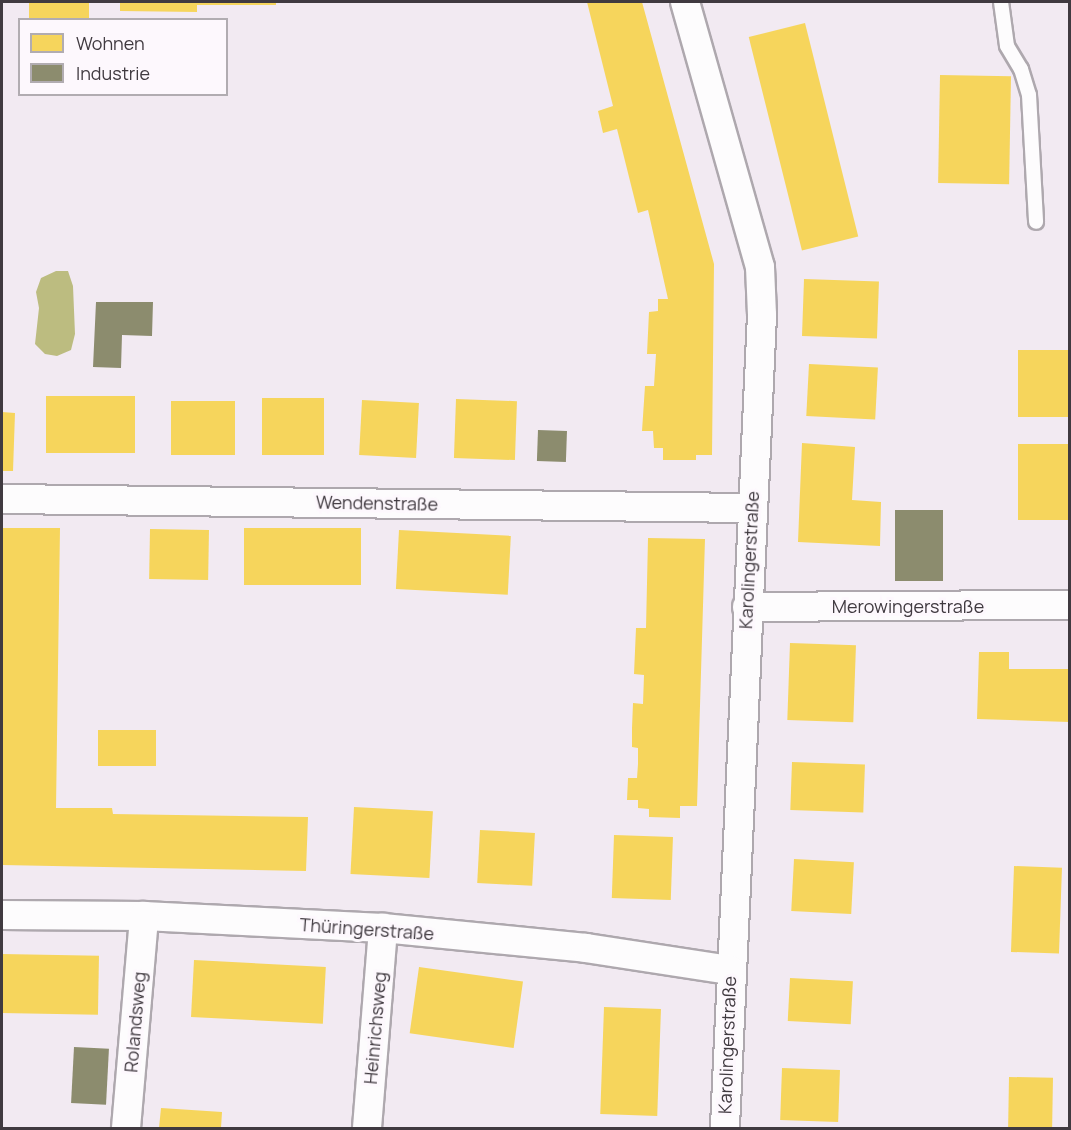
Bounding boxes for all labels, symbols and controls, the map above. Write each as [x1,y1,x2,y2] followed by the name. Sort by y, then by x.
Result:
[18,18,228,96] legend
[76,31,145,55] text: Wohnen
[76,61,150,85] text: Industrie
[735,490,763,630] street label: Karolingerstraße
[316,491,438,515] street label: Wendenstraße
[832,595,984,617] street label: Merowingerstraße
[299,914,435,944] street label: Thüringerstraße
[120,971,150,1073] street label: Rolandsweg
[359,971,391,1085] street label: Heinrichsweg
[714,976,740,1114] street label: Karolingerstraße

